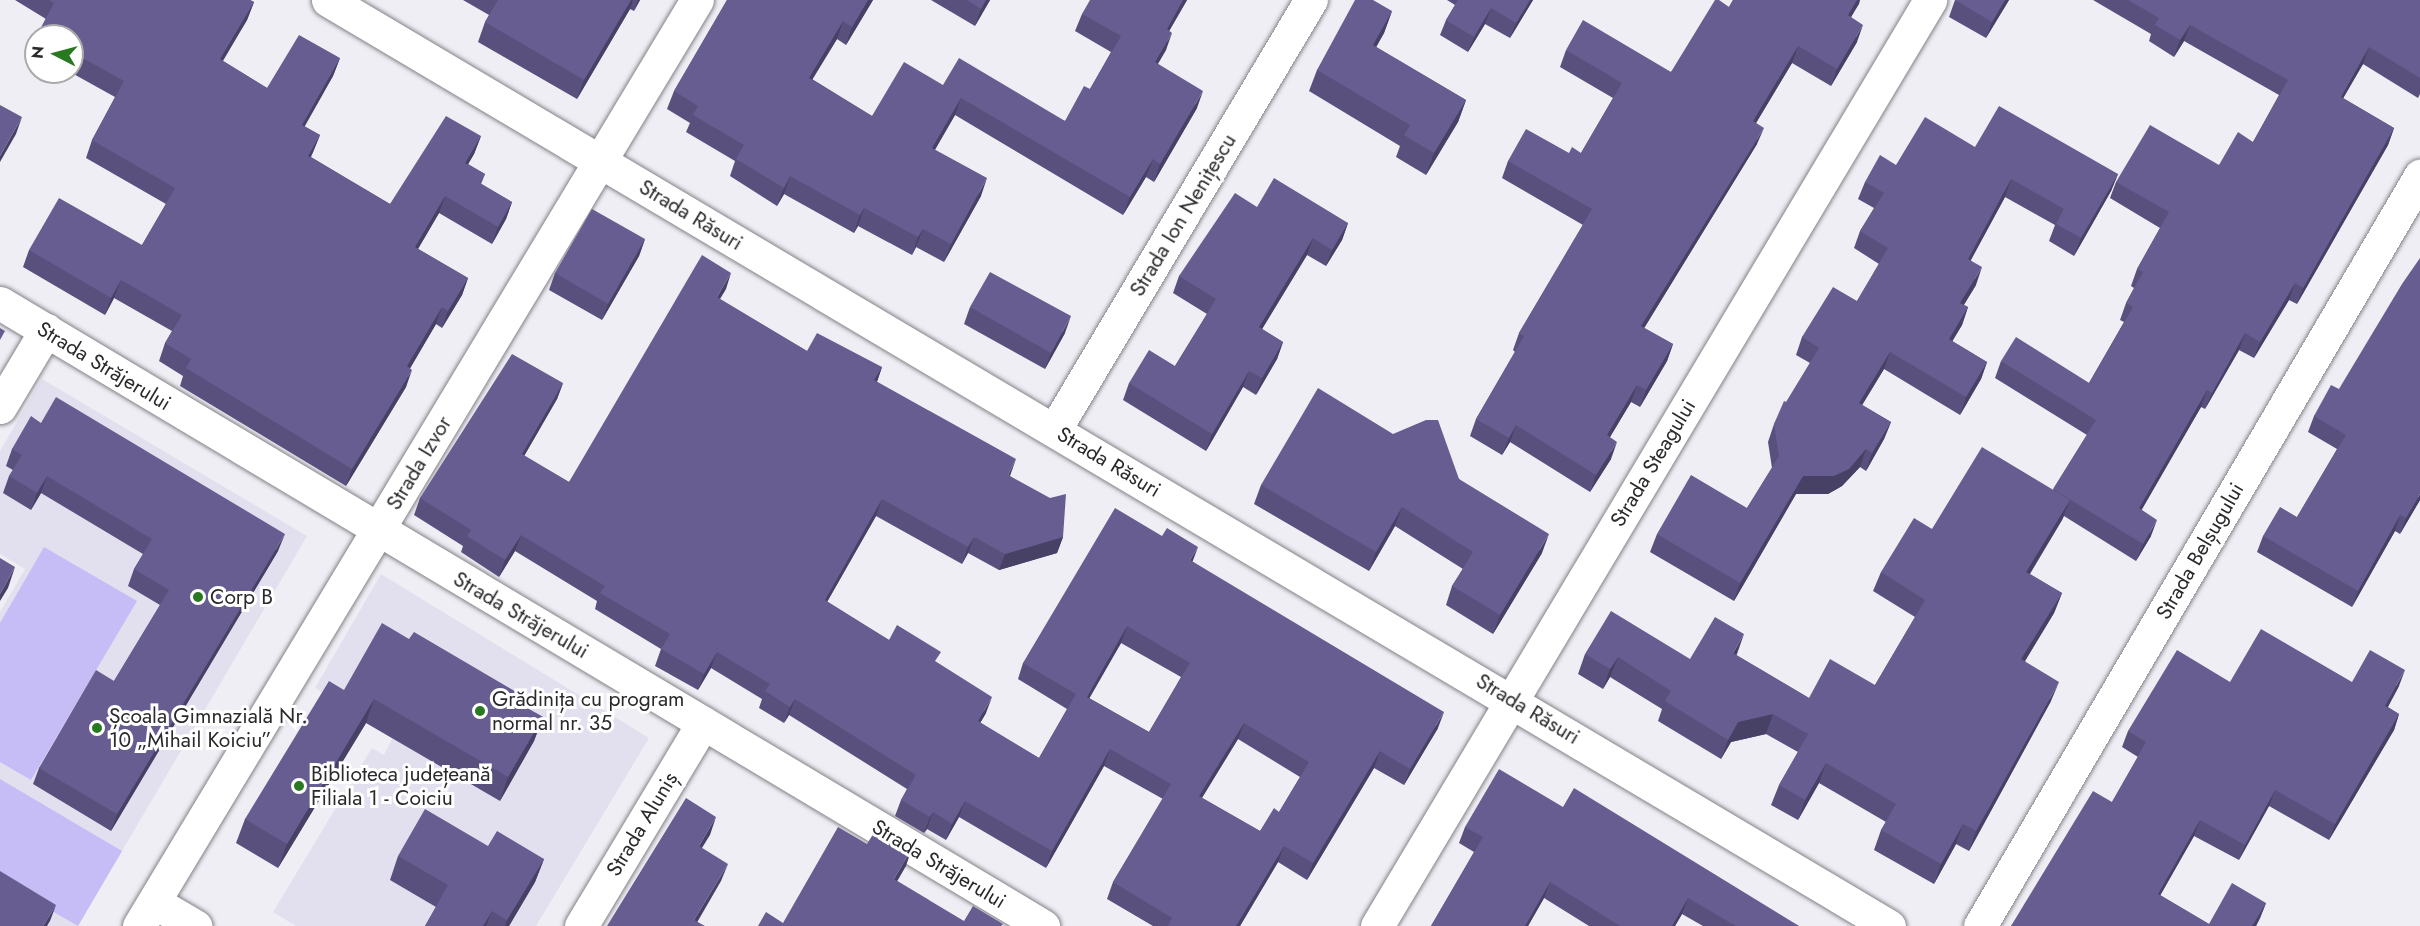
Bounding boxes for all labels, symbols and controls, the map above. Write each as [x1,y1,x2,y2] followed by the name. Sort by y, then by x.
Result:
[24,24,84,84] north arrow
[25,45,50,60] text: N
[1125,129,1241,301] street label: Strada Ion Nenițescu
[635,174,747,256] street label: Strada Răsuri
[32,316,176,416] street label: Strada Străjerului
[1605,395,1701,531] street label: Strada Steagului
[381,412,457,514] street label: Strada Izvor
[1053,421,1165,503] street label: Strada Răsuri
[2151,478,2249,624] street label: Strada Belșugului
[449,566,593,664] street label: Strada Străjerului
[210,584,273,610] place label: Corp B
[191,590,205,604] marker: Corp B
[1472,668,1584,750] street label: Strada Răsuri
[492,686,684,736] place label: Grădinița cu program normal nr. 35
[109,703,308,753] place label: Școala Gimnazială Nr. 10 „Mihail Koiciu”
[473,704,487,718] marker: Grădinița cu program normal nr. 35
[90,721,104,735] marker: Școala Gimnazială Nr. 10 „Mihail Koiciu”
[311,761,490,811] place label: Biblioteca județeană Filiala 1 - Coiciu
[601,767,683,881] street label: Strada Aluniș
[292,779,306,793] marker: Biblioteca județeană Filiala 1 - Coiciu
[867,814,1011,914] street label: Strada Străjerului

